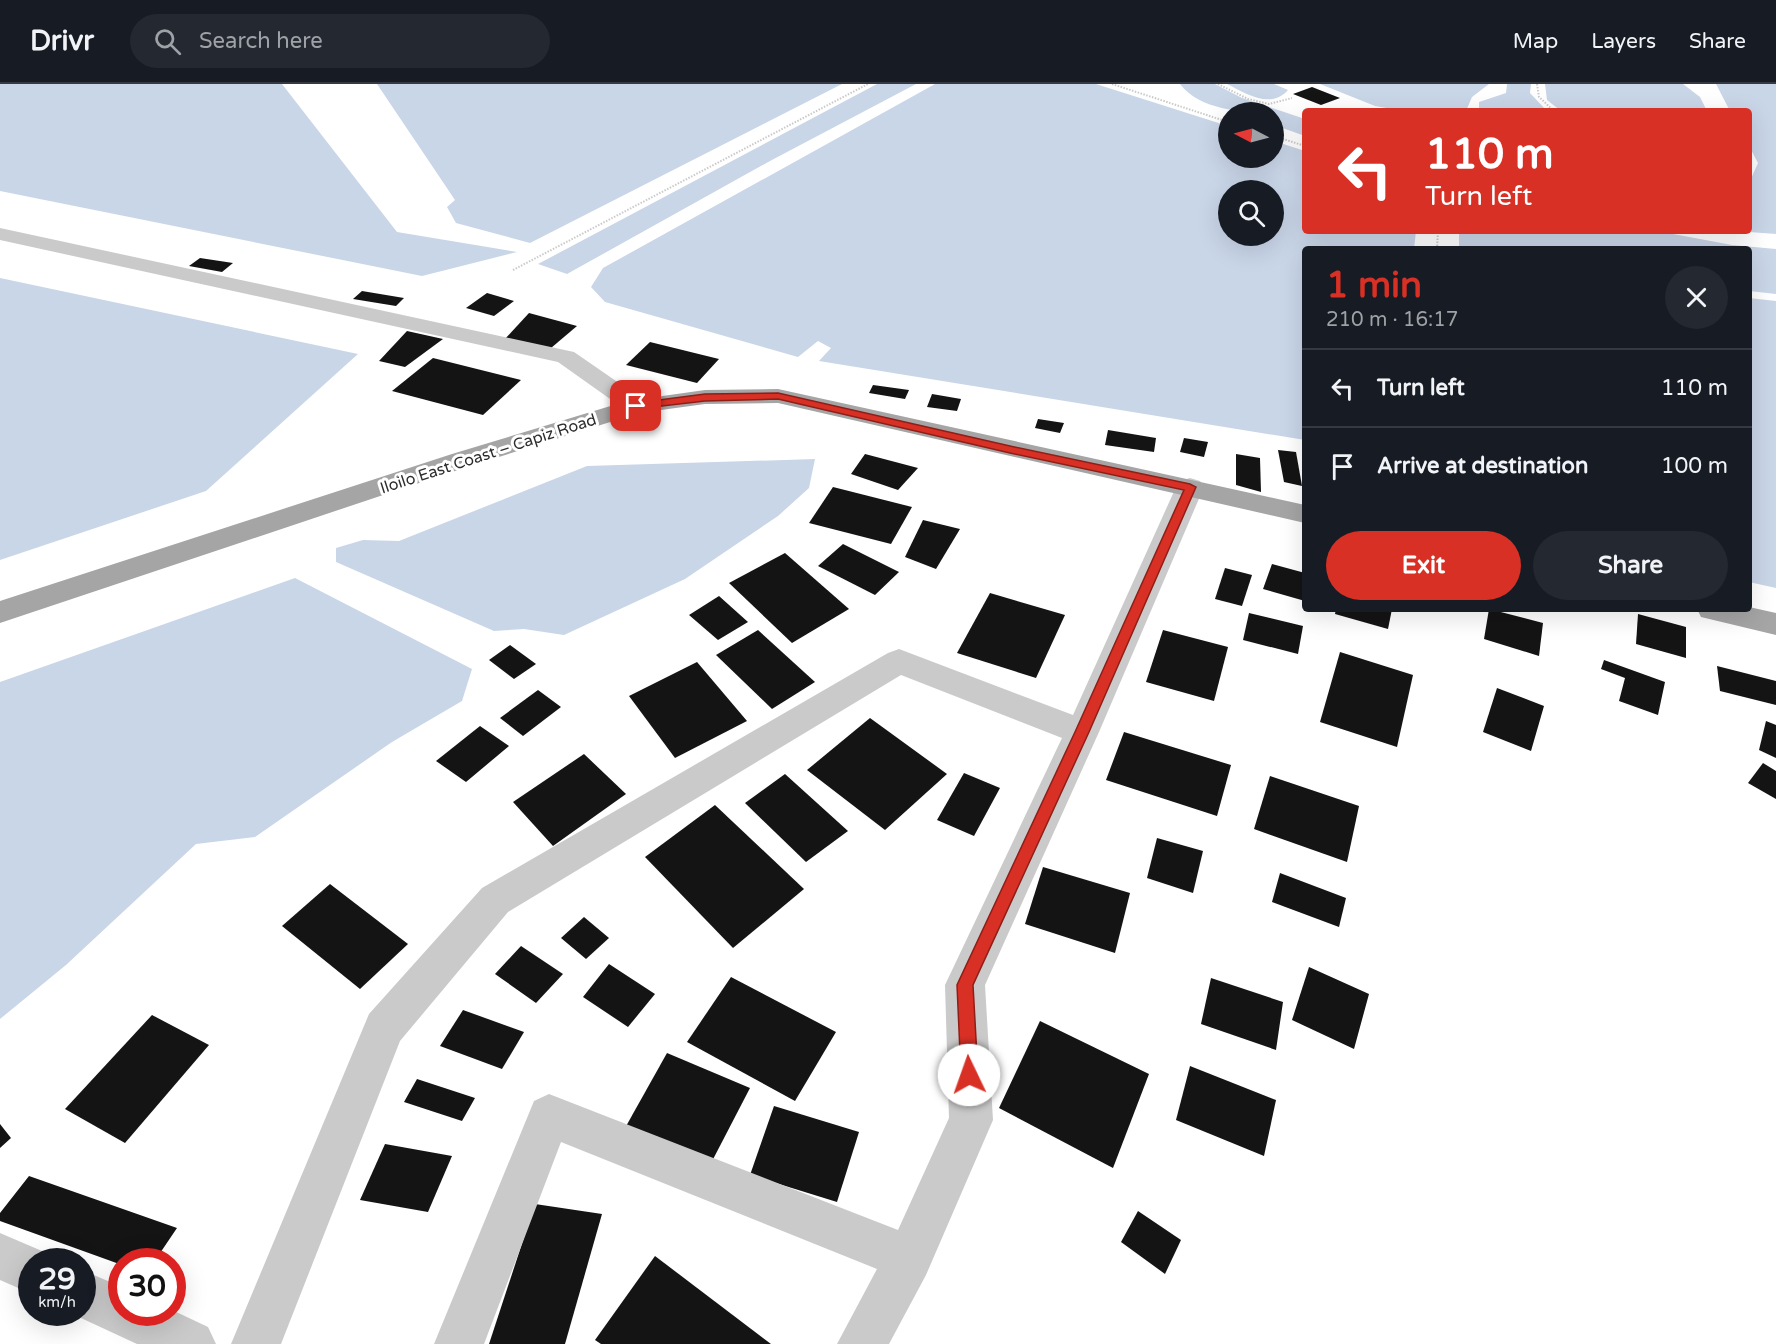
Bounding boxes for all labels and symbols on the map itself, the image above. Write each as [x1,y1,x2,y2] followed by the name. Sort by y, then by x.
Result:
[1218,102,1284,168] north arrow
[610,380,661,431] pin
[378,410,599,498] street label: Iloilo East Coast – Capiz Road
[937,1043,1001,1107] position arrow
[108,1248,186,1326] speed limit sign: 30

